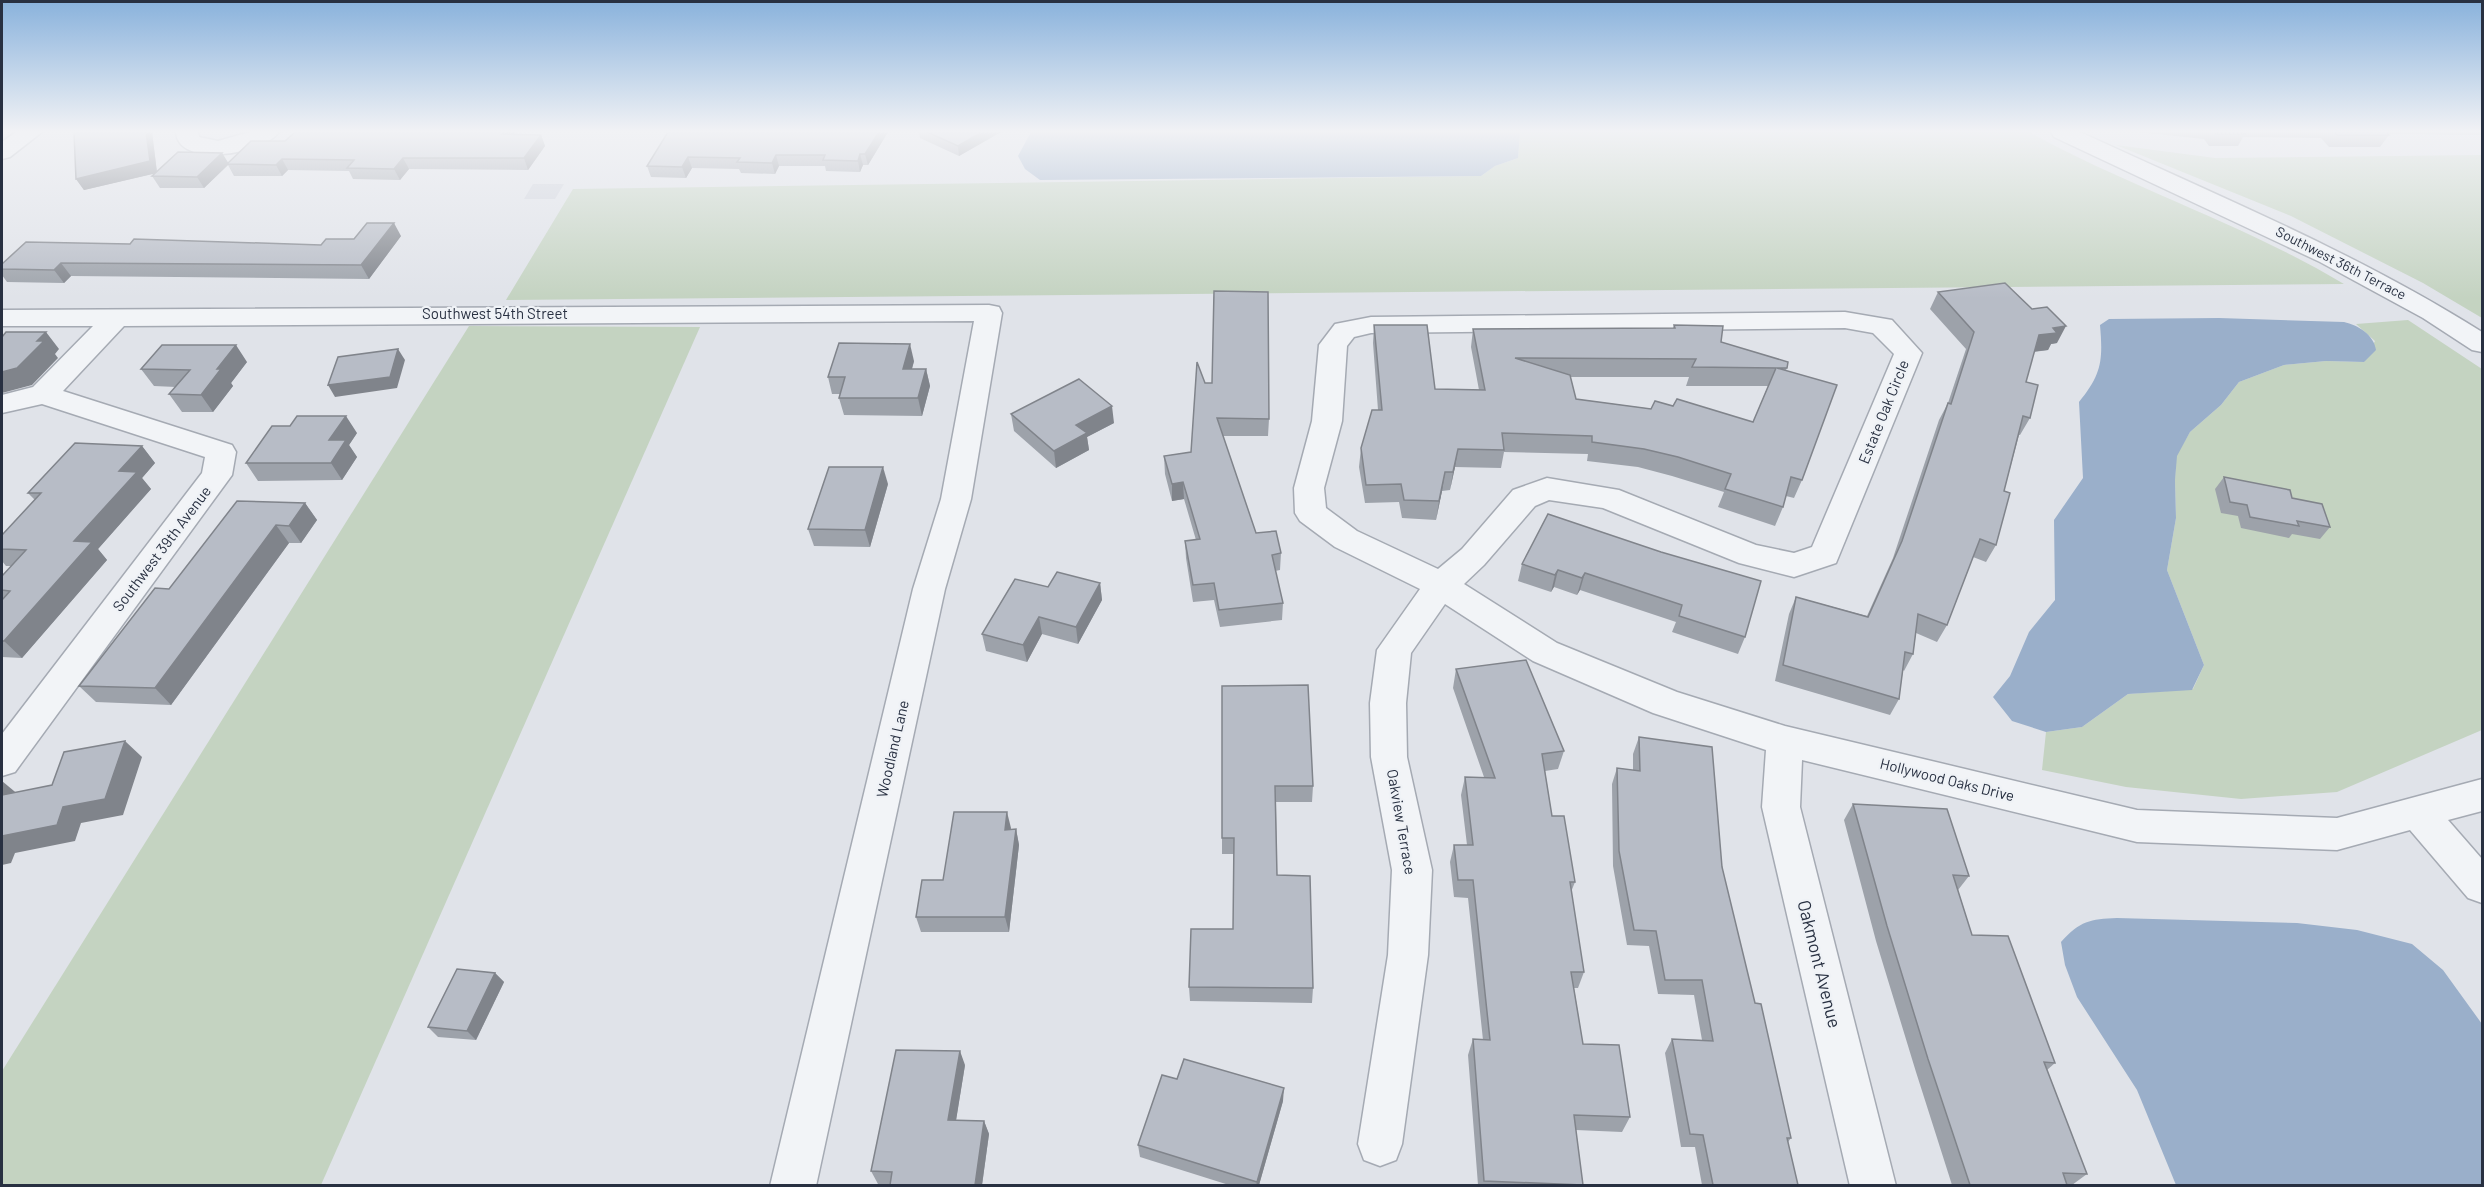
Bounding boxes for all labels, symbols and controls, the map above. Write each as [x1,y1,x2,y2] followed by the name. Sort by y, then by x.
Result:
[2273,222,2409,303] street label: Southwest 36th Terrace
[422,304,568,322] street label: Southwest 54th Street
[1854,357,1912,466] street label: Estate Oak Circle
[108,482,214,615] street label: Southwest 39th Avenue
[872,698,912,799] street label: Woodland Lane
[1878,754,2016,804] street label: Hollywood Oaks Drive
[1384,768,1420,876] street label: Oakview Terrace
[1793,898,1846,1030] street label: Oakmont Avenue

